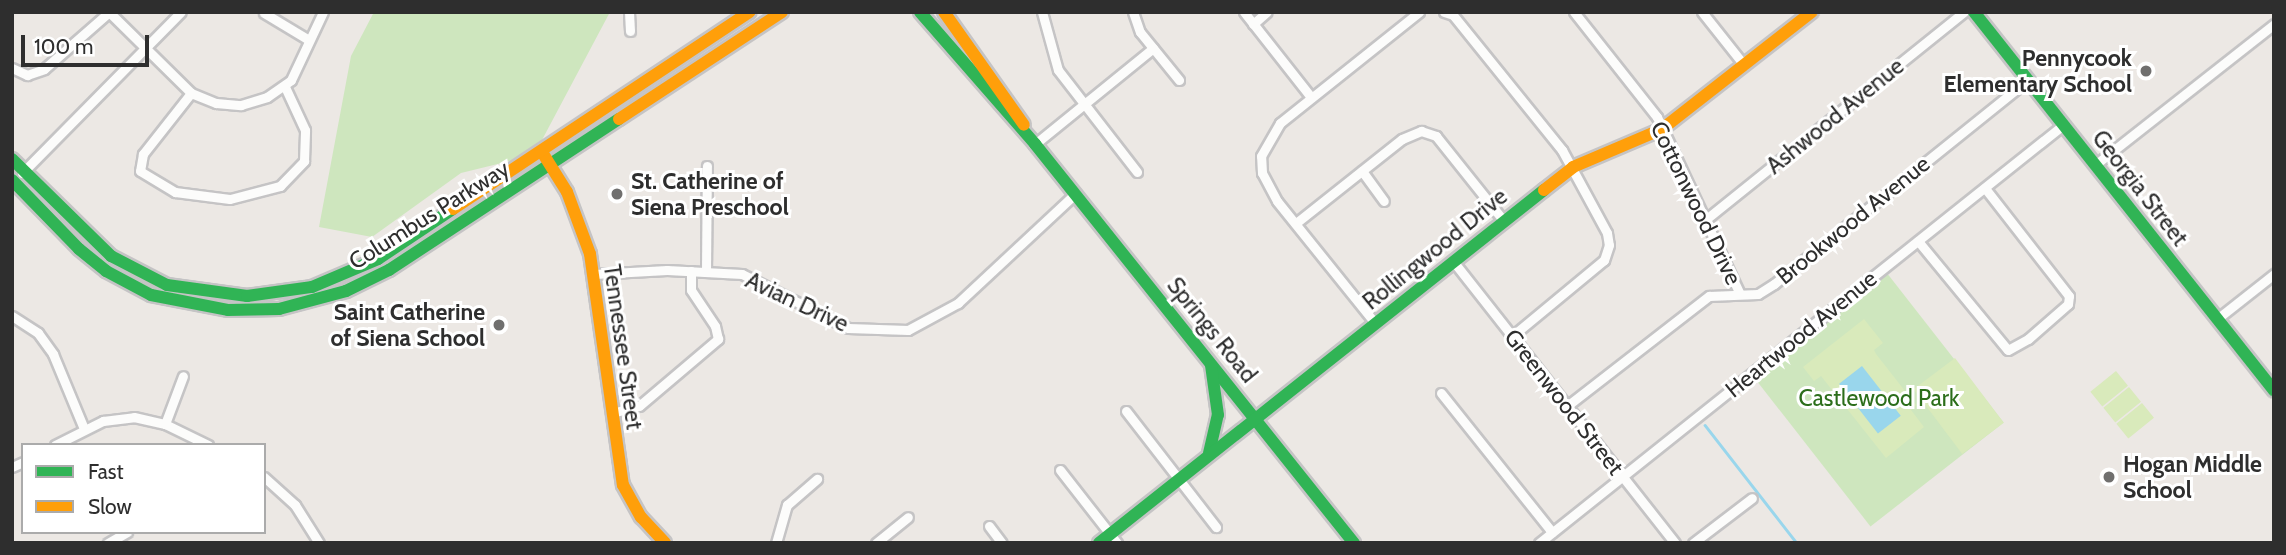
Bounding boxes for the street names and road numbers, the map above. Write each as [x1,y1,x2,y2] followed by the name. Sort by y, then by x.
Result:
[1761,52,1909,180] street label: Ashwood Avenue
[1644,117,1748,289] street label: Cottonwood Drive
[2086,125,2194,251] street label: Georgia Street
[1771,150,1935,290] street label: Brookwood Avenue
[344,155,514,275] street label: Columbus Parkway
[1357,182,1513,316] street label: Rollingwood Drive
[598,263,648,431] street label: Tennessee Street
[1720,265,1882,403] street label: Heartwood Avenue
[741,266,853,338] street label: Avian Drive
[1161,272,1263,388] street label: Springs Road
[1499,324,1629,480] street label: Greenwood Street

